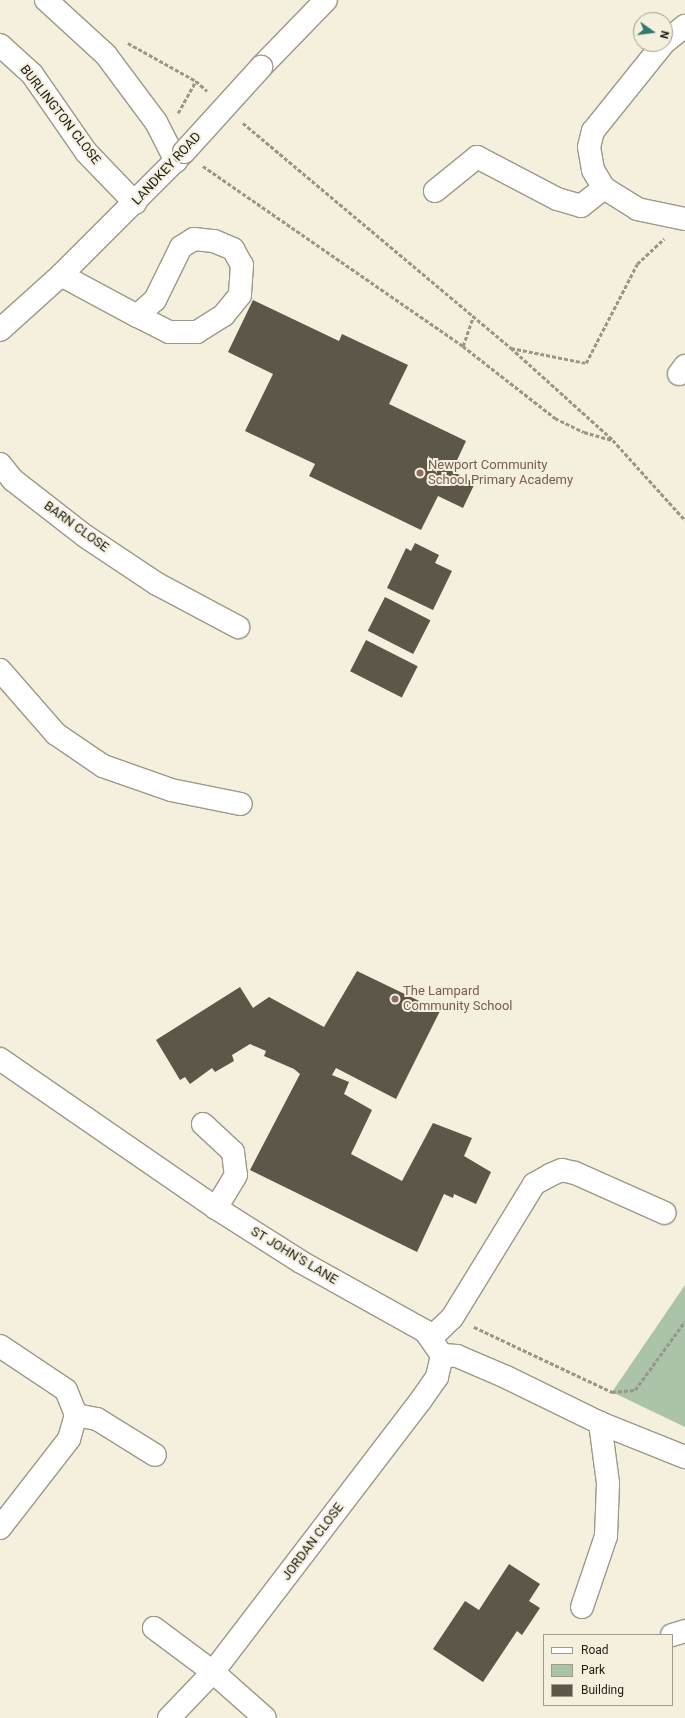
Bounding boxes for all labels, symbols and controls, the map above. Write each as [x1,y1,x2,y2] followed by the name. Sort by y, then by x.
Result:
[633,12,673,52] north arrow
[657,29,671,40] text: N
[17,62,103,168] street label: BURLINGTON CLOSE
[129,129,205,209] street label: LANDKEY ROAD
[428,458,573,489] place label: Newport Community School Primary Academy
[415,468,425,478] marker: Newport Community School Primary Academy
[41,498,111,556] street label: BARN CLOSE
[403,984,512,1015] place label: The Lampard Community School
[390,994,400,1004] marker: The Lampard Community School
[248,1224,340,1288] street label: ST JOHN'S LANE
[279,1500,347,1584] street label: JORDAN CLOSE
[543,1634,673,1706] legend
[581,1643,609,1657] text: Road
[581,1663,605,1677] text: Park
[581,1683,624,1697] text: Building

